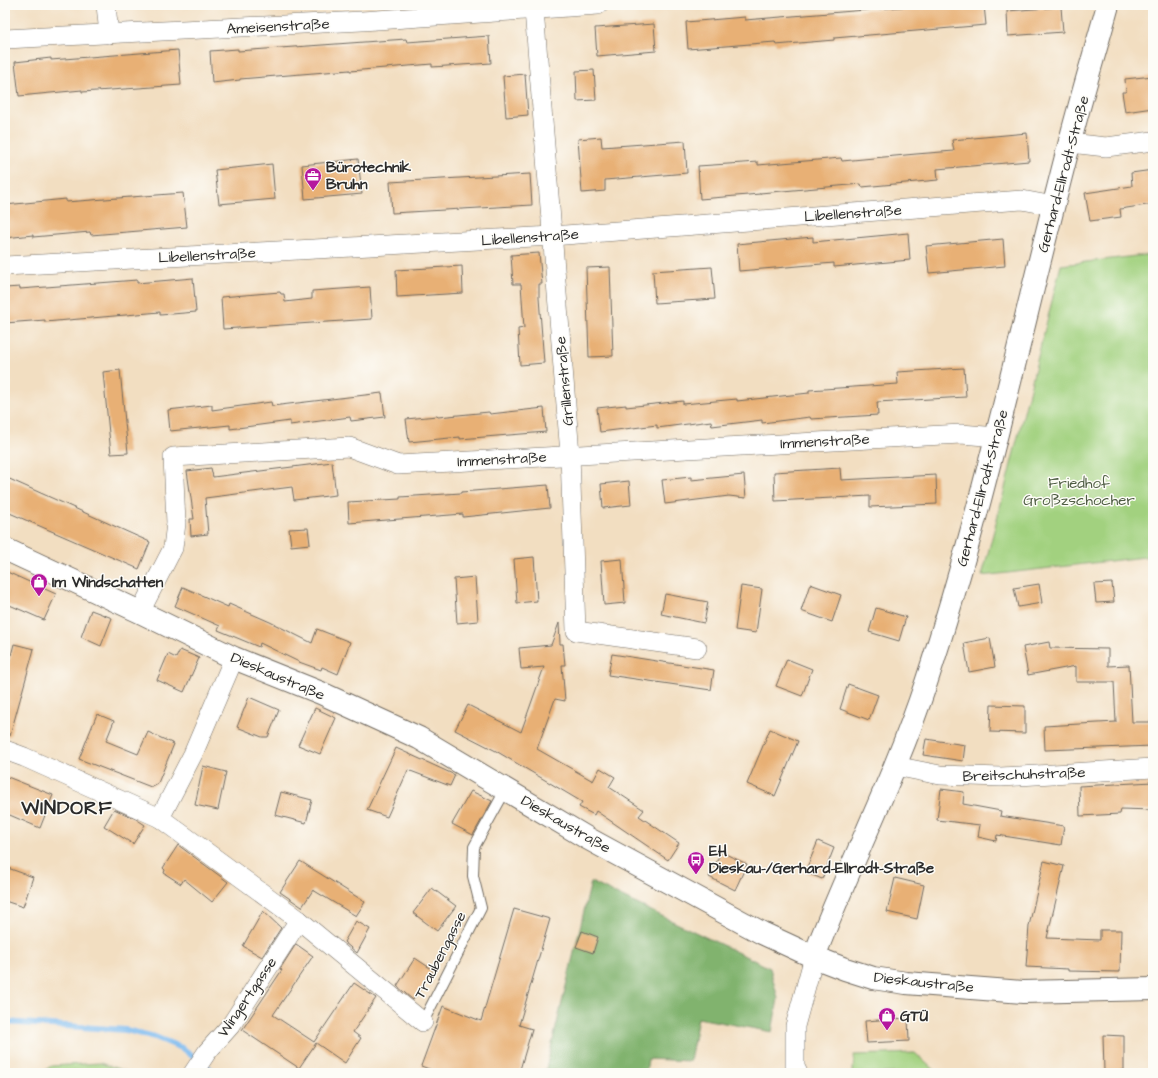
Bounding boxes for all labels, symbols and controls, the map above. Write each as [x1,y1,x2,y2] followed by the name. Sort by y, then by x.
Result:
[226,13,330,40] street label: Ameisenstraße
[1032,93,1095,255] street label: Gerhard-Ellrodt-Straße
[326,157,412,195] place label: Bürotechnik Bruhn
[303,166,323,191] office icon: Bürotechnik Bruhn
[804,200,903,227] street label: Libellenstraße
[481,224,580,251] street label: Libellenstraße
[158,242,256,269] street label: Libellenstraße
[550,335,579,426] street label: Grillenstraße
[951,407,1014,569] street label: Gerhard-Ellrodt-Straße
[780,429,870,454] street label: Immenstraße
[457,447,547,472] street label: Immenstraße
[1023,473,1135,511] park label: Friedhof Großzschocher
[29,572,49,597] shop icon: Im Windschatten
[52,572,164,593] place label: Im Windschatten
[227,647,328,706] street label: Dieskaustraße
[962,762,1086,787] street label: Breitschuhstraße
[517,790,614,859] street label: Dieskaustraße
[20,795,113,822] district label: WINDORF
[709,841,934,879] place label: EH Dieskau-/Gerhard-Ellrodt-Straße
[686,850,706,875] bus stop icon: EH Dieskau-/Gerhard-Ellrodt-Straße
[409,908,472,1003] street label: Traubengasse
[213,953,283,1042] street label: Wingertgasse
[873,967,975,998] street label: Dieskaustraße
[877,1006,897,1031] shop icon: GTÜ
[900,1006,929,1027] place label: GTÜ

